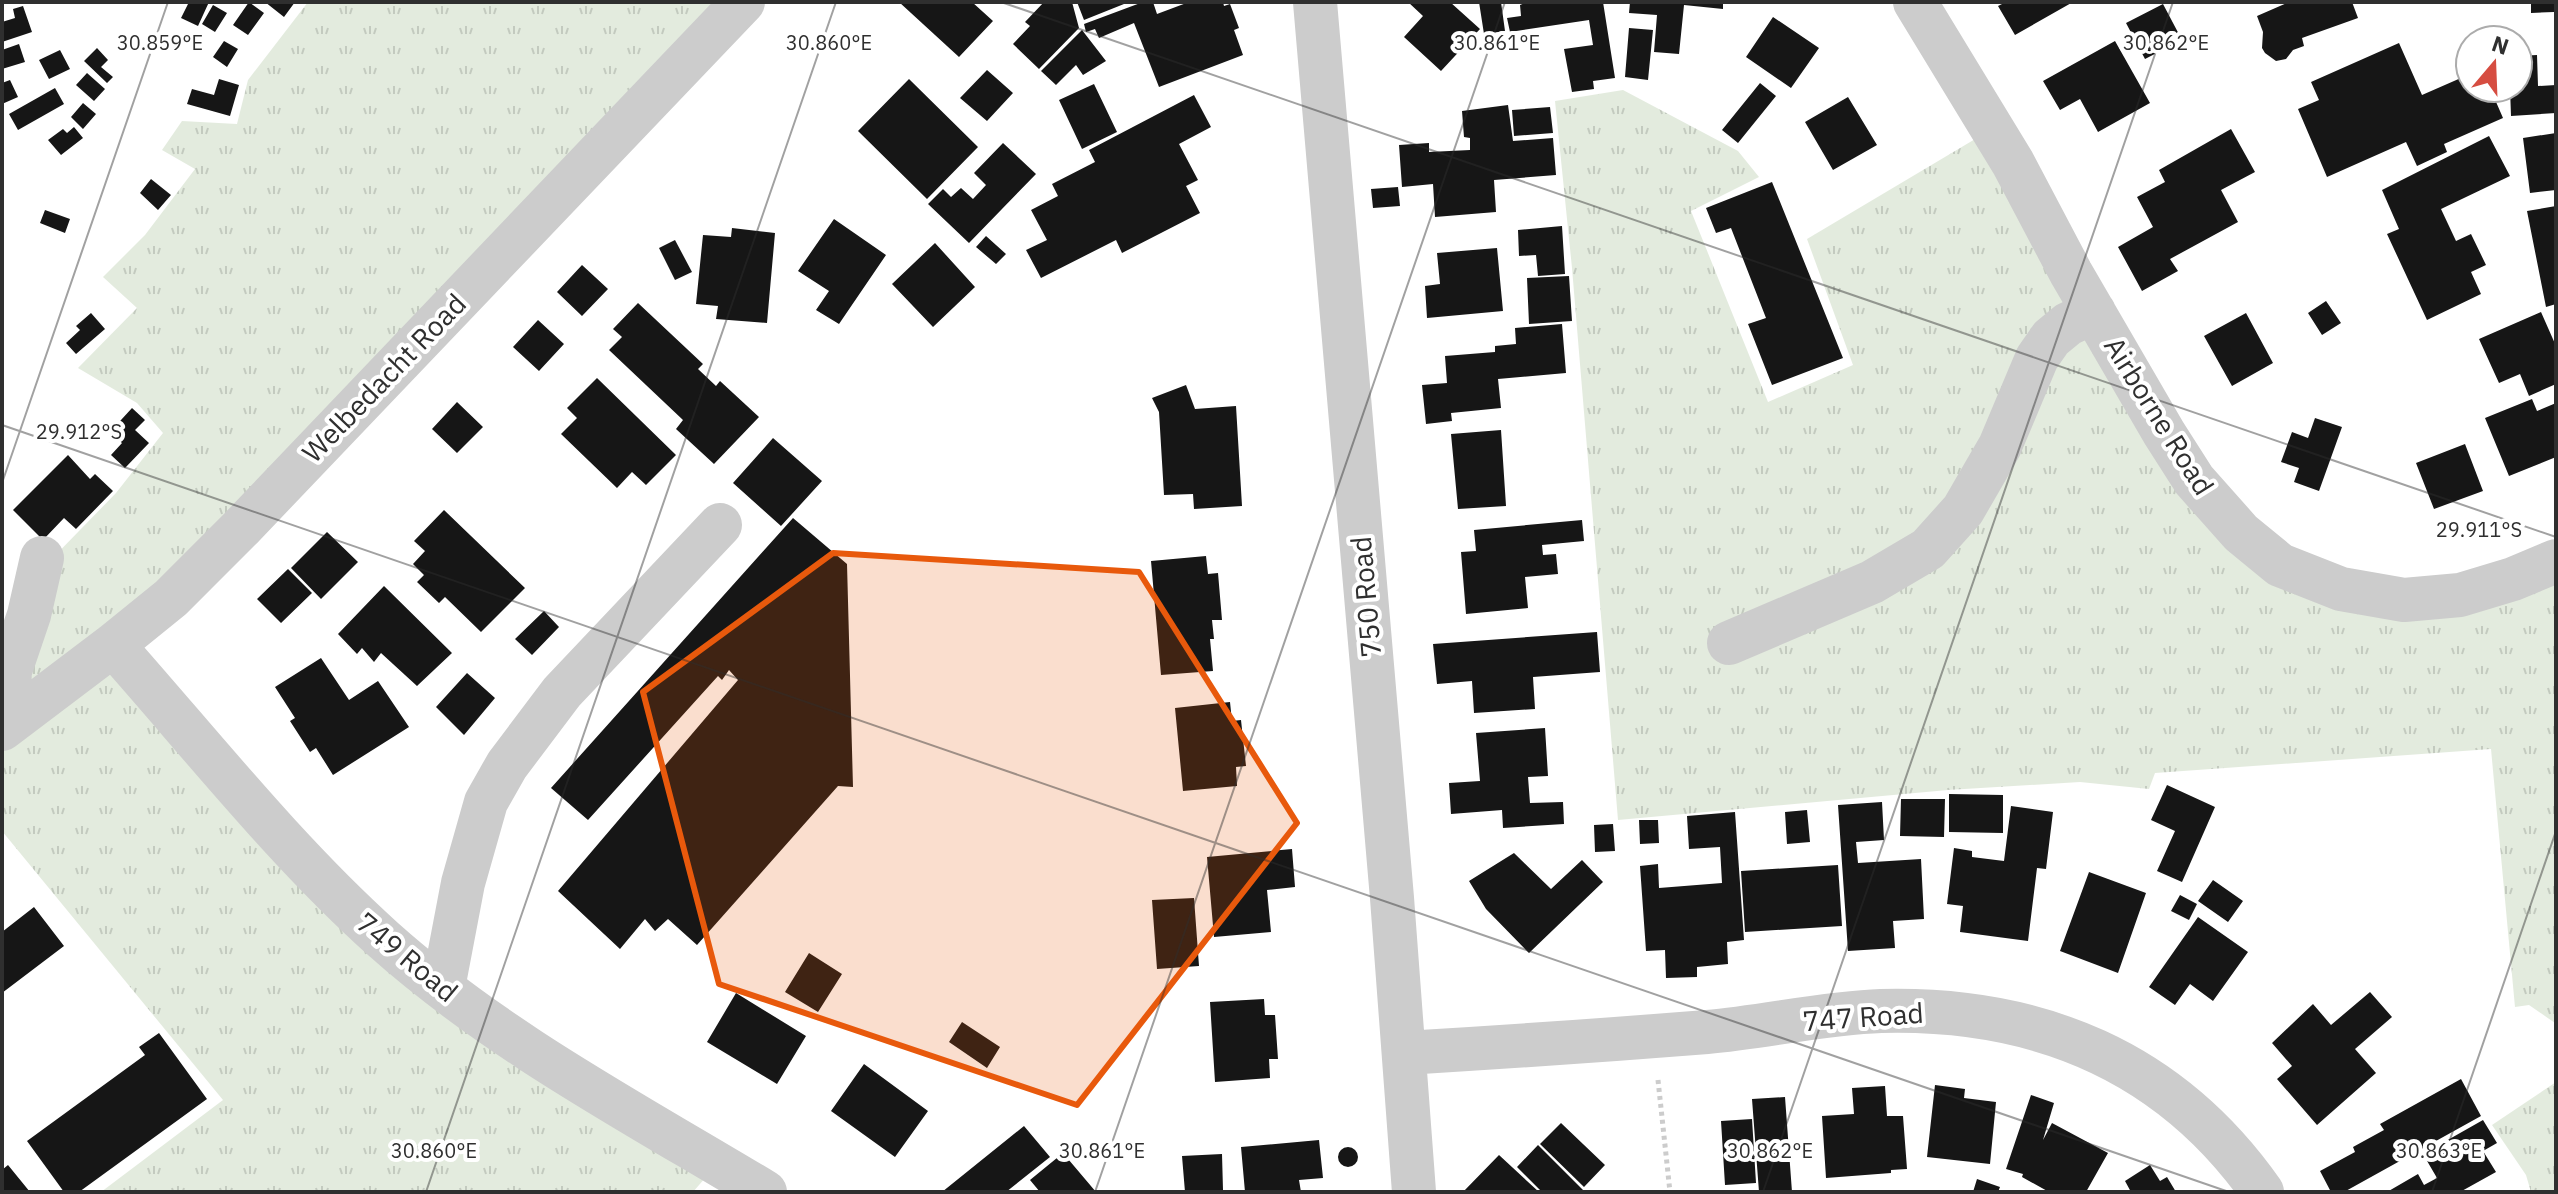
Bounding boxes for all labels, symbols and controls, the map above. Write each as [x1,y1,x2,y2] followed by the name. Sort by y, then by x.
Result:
[2454,24,2534,104] north arrow
[2488,28,2513,61] text: N
[117,29,203,56] text: 30.859°E
[786,29,872,56] text: 30.860°E
[1454,29,1540,56] text: 30.861°E
[2123,29,2209,56] text: 30.862°E
[294,285,474,470] street label: Welbedacht Road
[2096,330,2223,502] street label: Airborne Road
[36,418,122,445] text: 29.912°S
[2436,516,2522,543] text: 29.911°S
[1342,535,1389,659] street label: 750 Road
[349,903,466,1010] street label: 749 Road
[1801,994,1925,1039] street label: 747 Road
[391,1137,477,1164] text: 30.860°E
[1059,1137,1145,1164] text: 30.861°E
[1727,1137,1813,1164] text: 30.862°E
[2396,1137,2482,1164] text: 30.863°E

